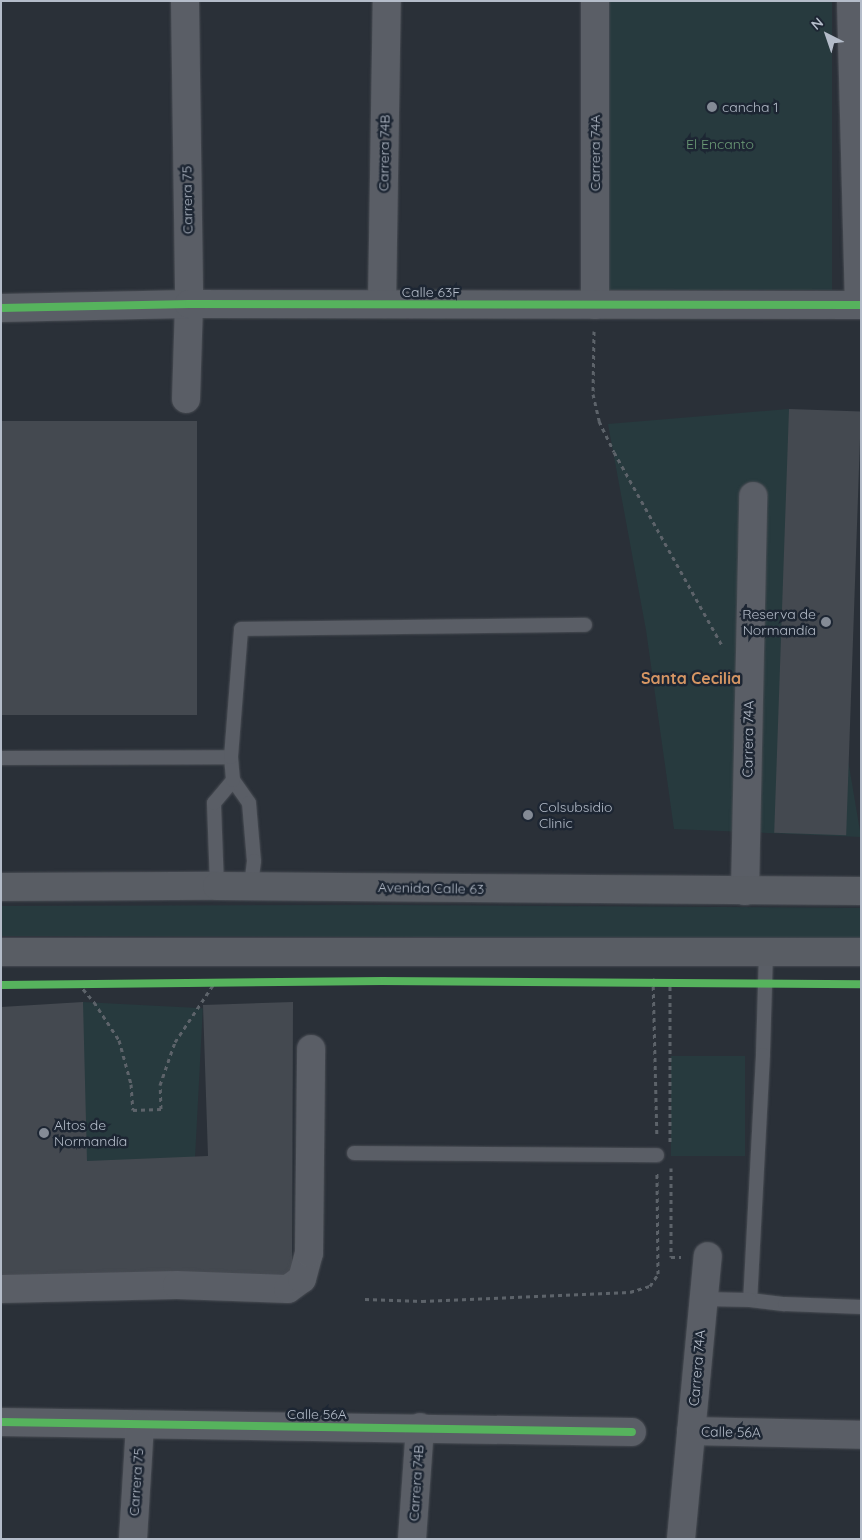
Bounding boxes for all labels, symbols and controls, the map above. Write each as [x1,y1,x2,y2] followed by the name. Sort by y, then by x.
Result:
[802,10,852,60] north arrow
[807,14,827,34] text: N
[722,99,779,115] place label: cancha 1
[706,101,718,113] marker: cancha 1
[375,115,393,191] street label: Carrera 74B
[587,115,603,191] street label: Carrera 74A
[686,136,754,152] park label: El Encanto
[178,166,196,234] street label: Carrera 75
[402,284,460,300] street label: Calle 63F
[742,606,816,638] place label: Reserva de Normandía
[820,616,832,628] marker: Reserva de Normandía
[641,668,741,688] district label: Santa Cecilia
[739,701,757,777] street label: Carrera 74A
[539,799,612,832] place label: Colsubsidio Clinic
[521,808,535,822] marker: Colsubsidio Clinic
[378,879,484,897] street label: Avenida Calle 63
[54,1117,127,1150] place label: Altos de Normandía
[38,1127,50,1139] marker: Altos de Normandía
[685,1329,709,1407] street label: Carrera 74A
[287,1406,347,1422] street label: Calle 56A
[701,1423,761,1441] street label: Calle 56A
[405,1444,427,1522] street label: Carrera 74B
[125,1447,147,1517] street label: Carrera 75

